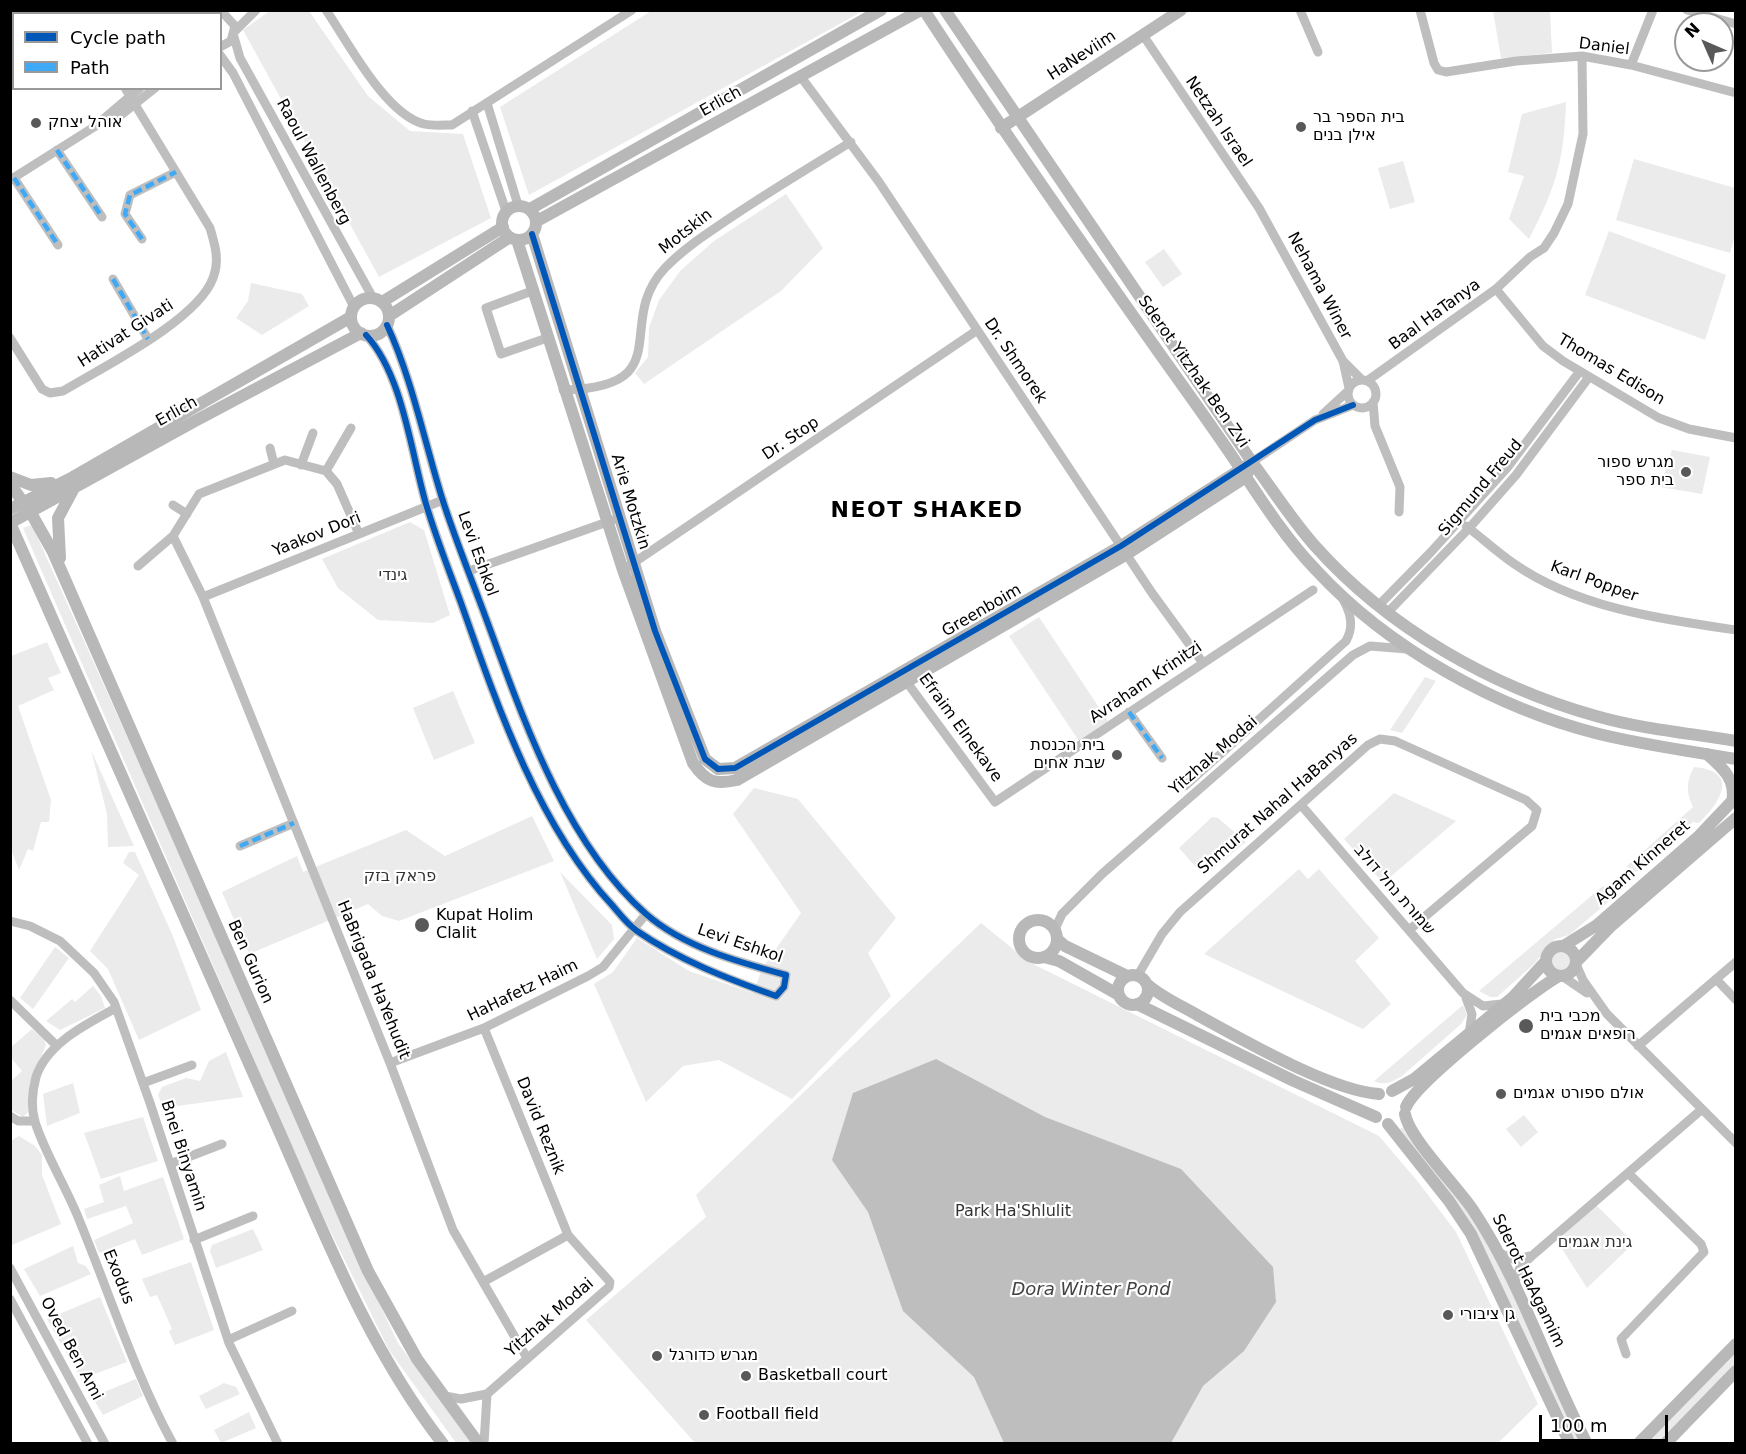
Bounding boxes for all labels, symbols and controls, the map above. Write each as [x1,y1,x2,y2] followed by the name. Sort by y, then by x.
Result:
[12,12,222,90] legend
[1674,12,1734,72] north arrow
[1681,19,1704,42] text: N
[70,27,166,48] text: Cycle path
[1044,27,1120,85] street label: HaNeviim
[1578,34,1630,60] street label: Daniel
[70,57,110,78] text: Path
[1181,73,1255,171] street label: Netzah Israel
[697,83,745,121] street label: Erlich
[272,96,354,228] street label: Raoul Wallenberg
[1313,108,1405,146] place label: בית הספר בר אילן בנים
[48,113,123,133] place label: אוהל יצחק
[29,116,43,130] marker: אוהל יצחק
[1294,120,1308,134] marker: בית הספר בר אילן בנים
[656,205,716,259] street label: Motskin
[1283,229,1355,343] street label: Nehama Winer
[1386,275,1484,355] street label: Baal HaTanya
[1133,292,1253,452] street label: Sderot Yitzhak Ben Zvi
[75,296,177,372] street label: Hativat Givati
[979,315,1051,407] street label: Dr. Shmorek
[1554,330,1668,410] street label: Thomas Edison
[153,393,201,431] street label: Erlich
[759,413,823,465] street label: Dr. Stop
[1435,436,1527,540] street label: Sigmund Freud
[606,452,654,552] street label: Arie Motzkin
[1597,453,1674,491] place label: מגרש ספור בית ספר
[1679,465,1693,479] marker: מגרש ספור בית ספר
[831,498,1023,524] district label: NEOT SHAKED
[270,509,364,561] street label: Yaakov Dori
[453,509,501,599] street label: Levi Eshkol
[1548,557,1640,607] street label: Karl Popper
[379,566,407,586] park label: גינדי
[939,581,1025,641] street label: Greenboim
[1086,638,1206,728] street label: Avraham Krinitzi
[914,670,1006,786] street label: Efraim Elnekave
[1166,712,1262,800] street label: Yitzhak Modai
[1194,729,1362,879] street label: Shmurat Nahal HaBanyas
[1030,736,1105,774] place label: בית הכנסת שבת אחים
[1110,748,1124,762] marker: בית הכנסת שבת אחים
[1592,817,1694,909] street label: Agam Kinneret
[1349,841,1439,939] street label: שמורת נחל דולב
[364,867,436,887] park label: פראק בזק
[332,898,414,1062] street label: HaBrigada HaYehudit
[436,906,533,944] place label: Kupat Holim Clalit
[413,916,431,934] marker: Kupat Holim Clalit
[223,917,277,1007] street label: Ben Gurion
[695,920,785,968] street label: Levi Eshkol
[465,956,581,1026] street label: HaHafetz Haim
[1540,1007,1636,1045] place label: מכבי בית רופאים אגמים
[1517,1017,1535,1035] marker: מכבי בית רופאים אגמים
[512,1074,568,1178] street label: David Reznik
[1513,1084,1644,1104] place label: אולם ספורט אגמים
[1494,1087,1508,1101] marker: אולם ספורט אגמים
[156,1098,210,1214] street label: Bnei Binyamin
[955,1202,1071,1222] park label: Park Ha'Shlulit
[1487,1211,1569,1351] street label: Sderot HaAgamim
[1558,1233,1632,1253] park label: גינת אגמים
[98,1247,138,1307] street label: Exodus
[502,1274,598,1362] street label: Yitzhak Modai
[1011,1279,1171,1301] water label: Dora Winter Pond
[36,1294,106,1404] street label: Oved Ben Ami
[1460,1305,1515,1325] place label: גן ציבורי
[1441,1308,1455,1322] marker: גן ציבורי
[669,1346,758,1366] place label: מגרש כדורגל
[650,1349,664,1363] marker: מגרש כדורגל
[758,1366,887,1386] place label: Basketball court
[739,1369,753,1383] marker: Basketball court
[1542,1403,1671,1441] scale bar
[716,1405,819,1425] place label: Football field
[697,1408,711,1422] marker: Football field
[1550,1415,1608,1436] text: 100 m

